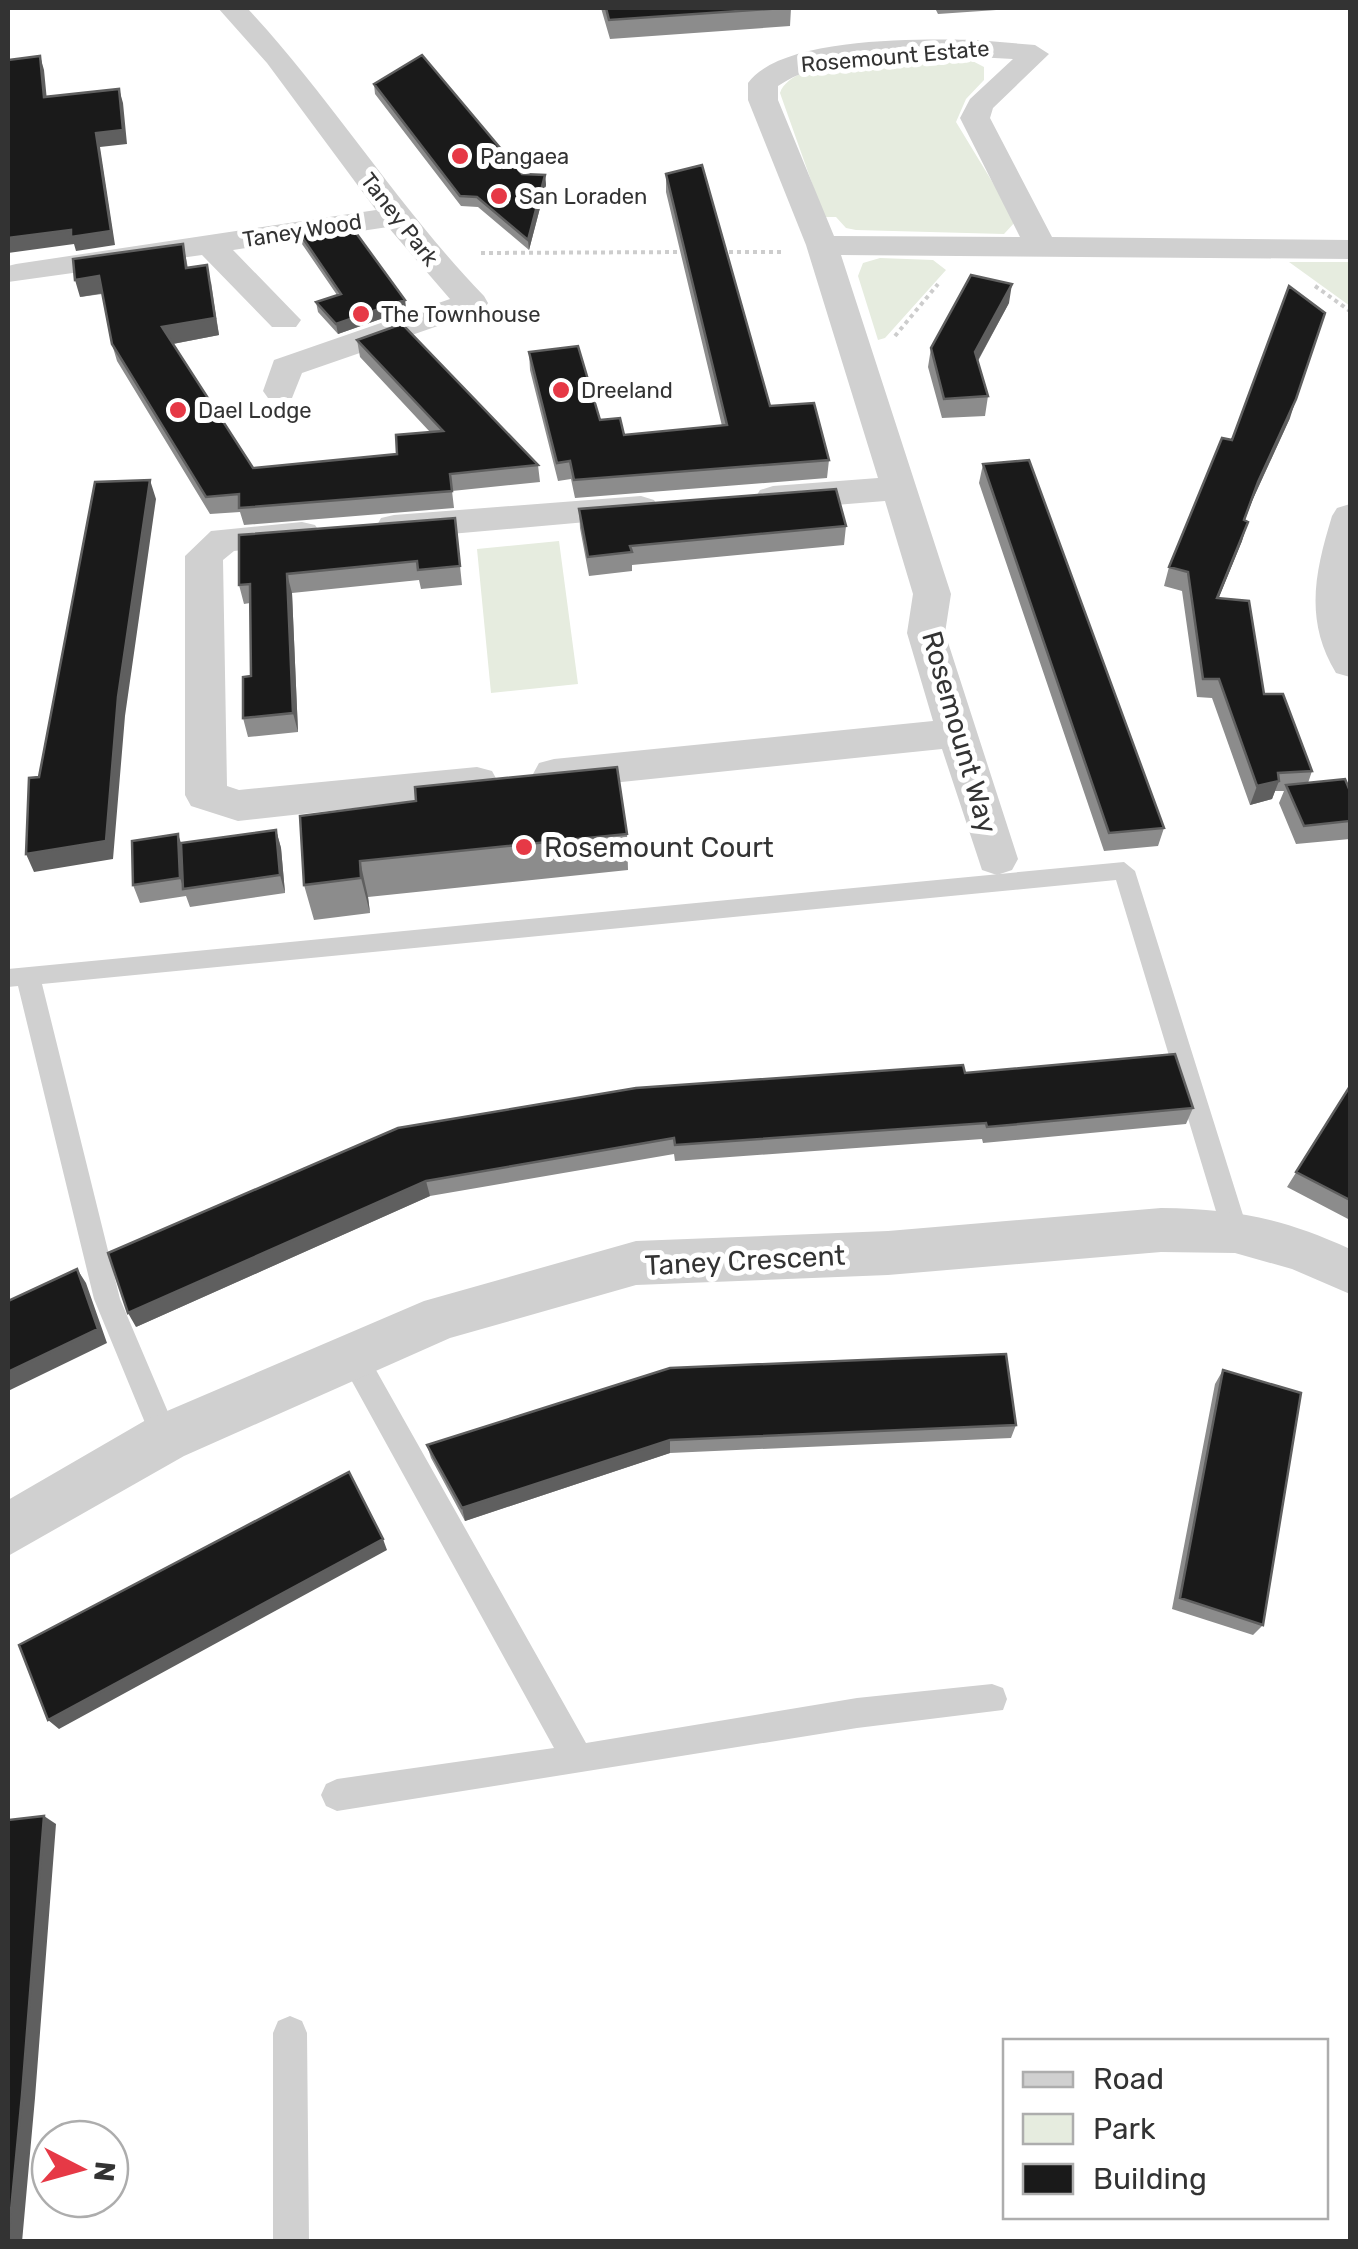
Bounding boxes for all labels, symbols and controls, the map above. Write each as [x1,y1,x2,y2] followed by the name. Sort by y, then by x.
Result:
[800,35,990,78] street label: Rosemount Estate
[480,143,569,170] place label: Pangaea
[449,145,471,167] marker: Pangaea
[355,167,445,272] street label: Taney Park
[519,183,647,210] place label: San Loraden
[488,185,510,207] marker: San Loraden
[241,208,364,253] street label: Taney Wood
[381,301,541,328] place label: The Townhouse
[350,303,372,325] marker: The Townhouse
[581,377,673,404] place label: Dreeland
[550,379,572,401] marker: Dreeland
[198,397,312,424] place label: Dael Lodge
[167,399,189,421] marker: Dael Lodge
[915,627,1004,837] street label: Rosemount Way
[544,831,774,864] place label: Rosemount Court
[513,836,535,858] marker: Rosemount Court
[644,1239,846,1282] street label: Taney Crescent
[1003,2039,1328,2219] legend
[1093,2061,1164,2097] text: Road
[1093,2111,1156,2147] text: Park
[30,2119,130,2219] north arrow
[87,2160,122,2183] text: N
[1093,2161,1207,2197] text: Building

